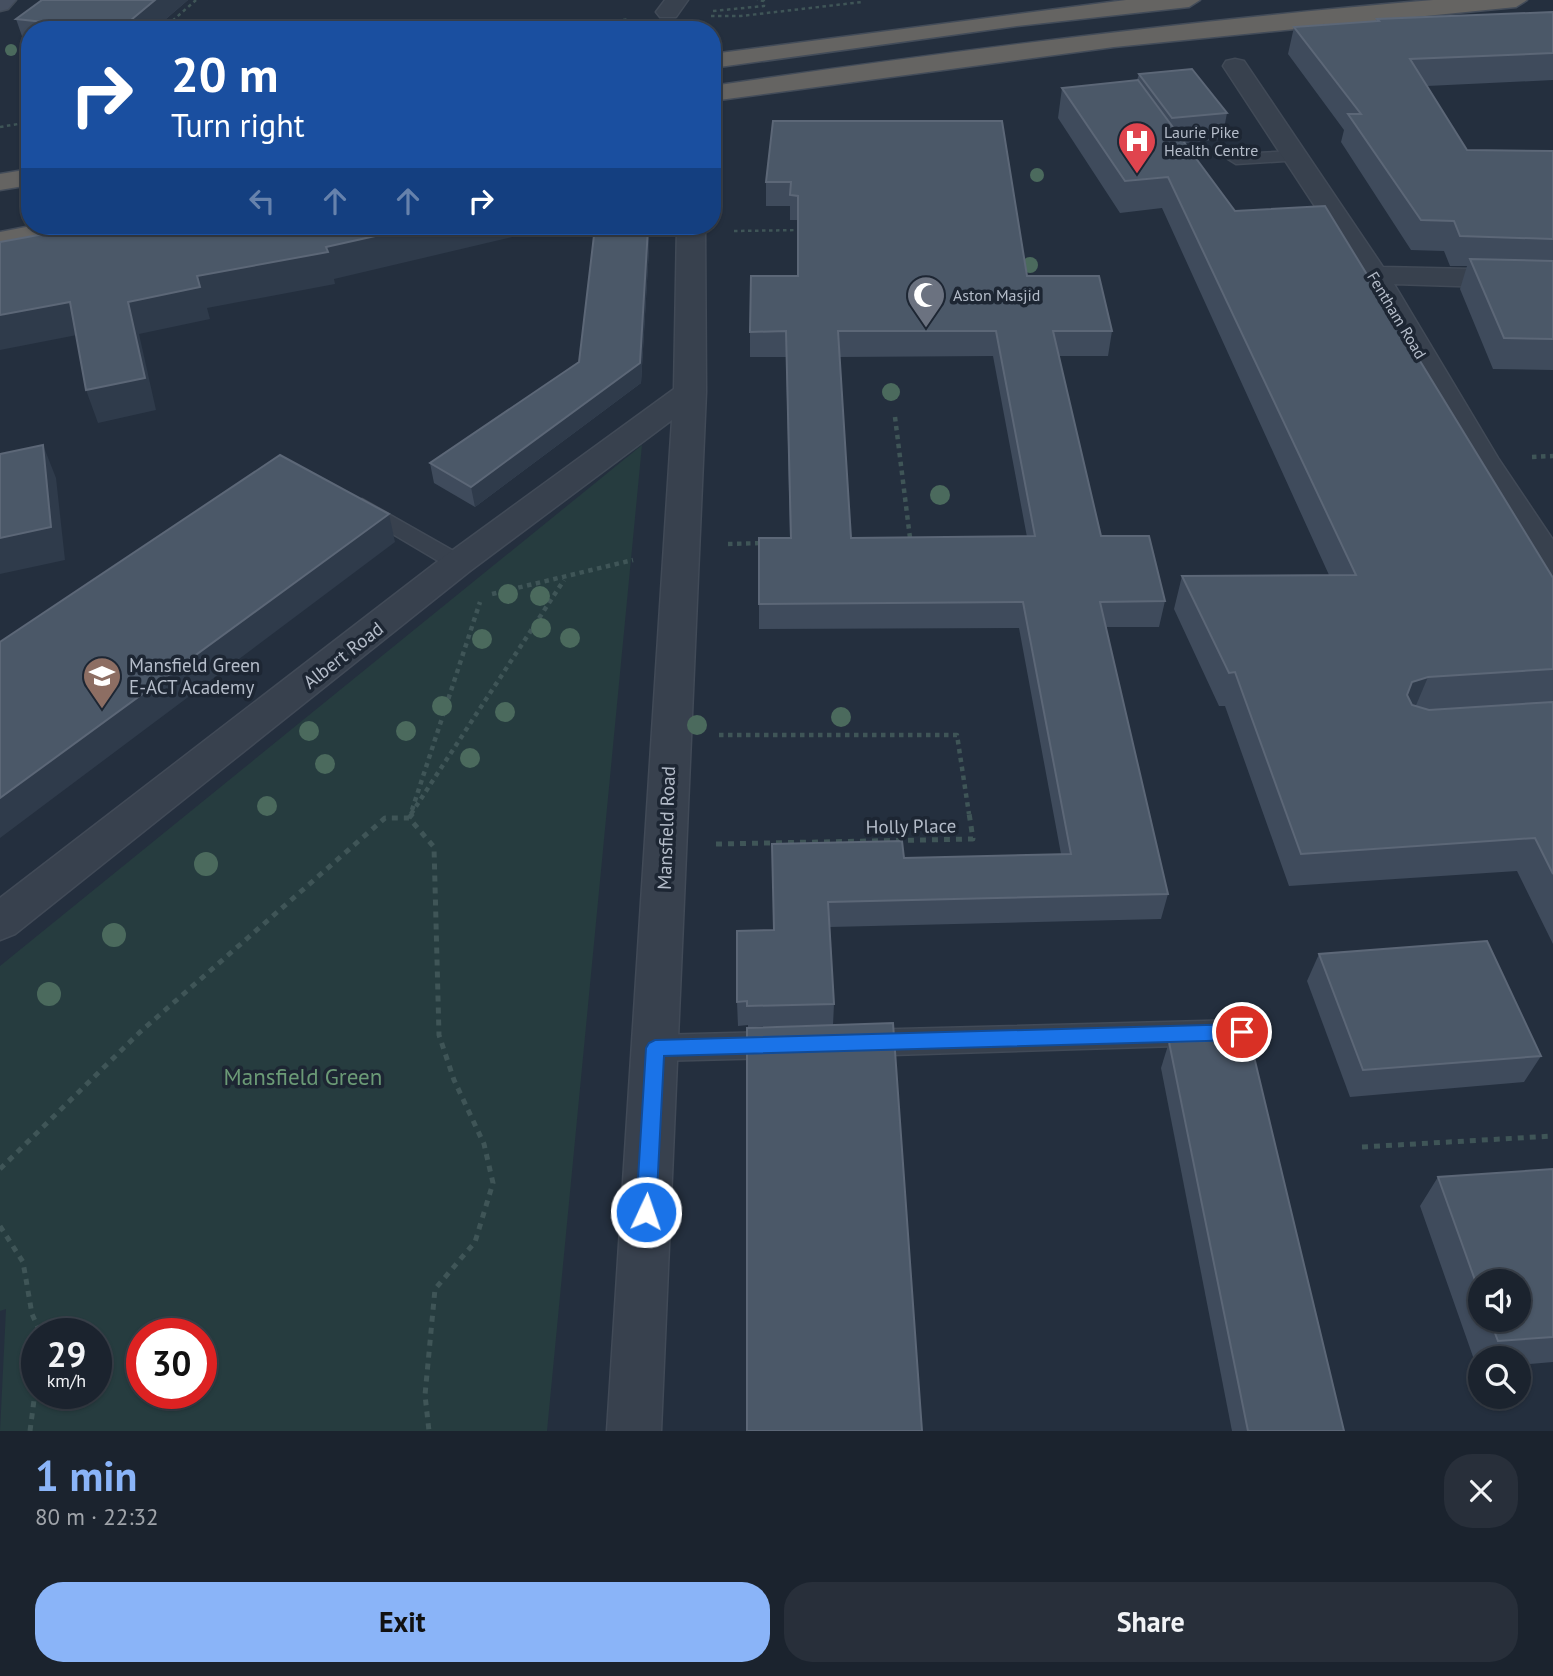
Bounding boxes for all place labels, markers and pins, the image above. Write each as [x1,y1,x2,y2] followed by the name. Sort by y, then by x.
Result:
[1116,120,1158,175] hospital icon: Laurie Pike Health Centre
[1164,122,1258,160] place label: Laurie Pike Health Centre
[905,274,947,329] mosque icon: Aston Masjid
[953,285,1040,305] place label: Aston Masjid
[129,653,260,699] place label: Mansfield Green E-ACT Academy
[81,655,123,710] school or university icon: Mansfield Green E-ACT Academy
[1212,1002,1272,1062] pin

